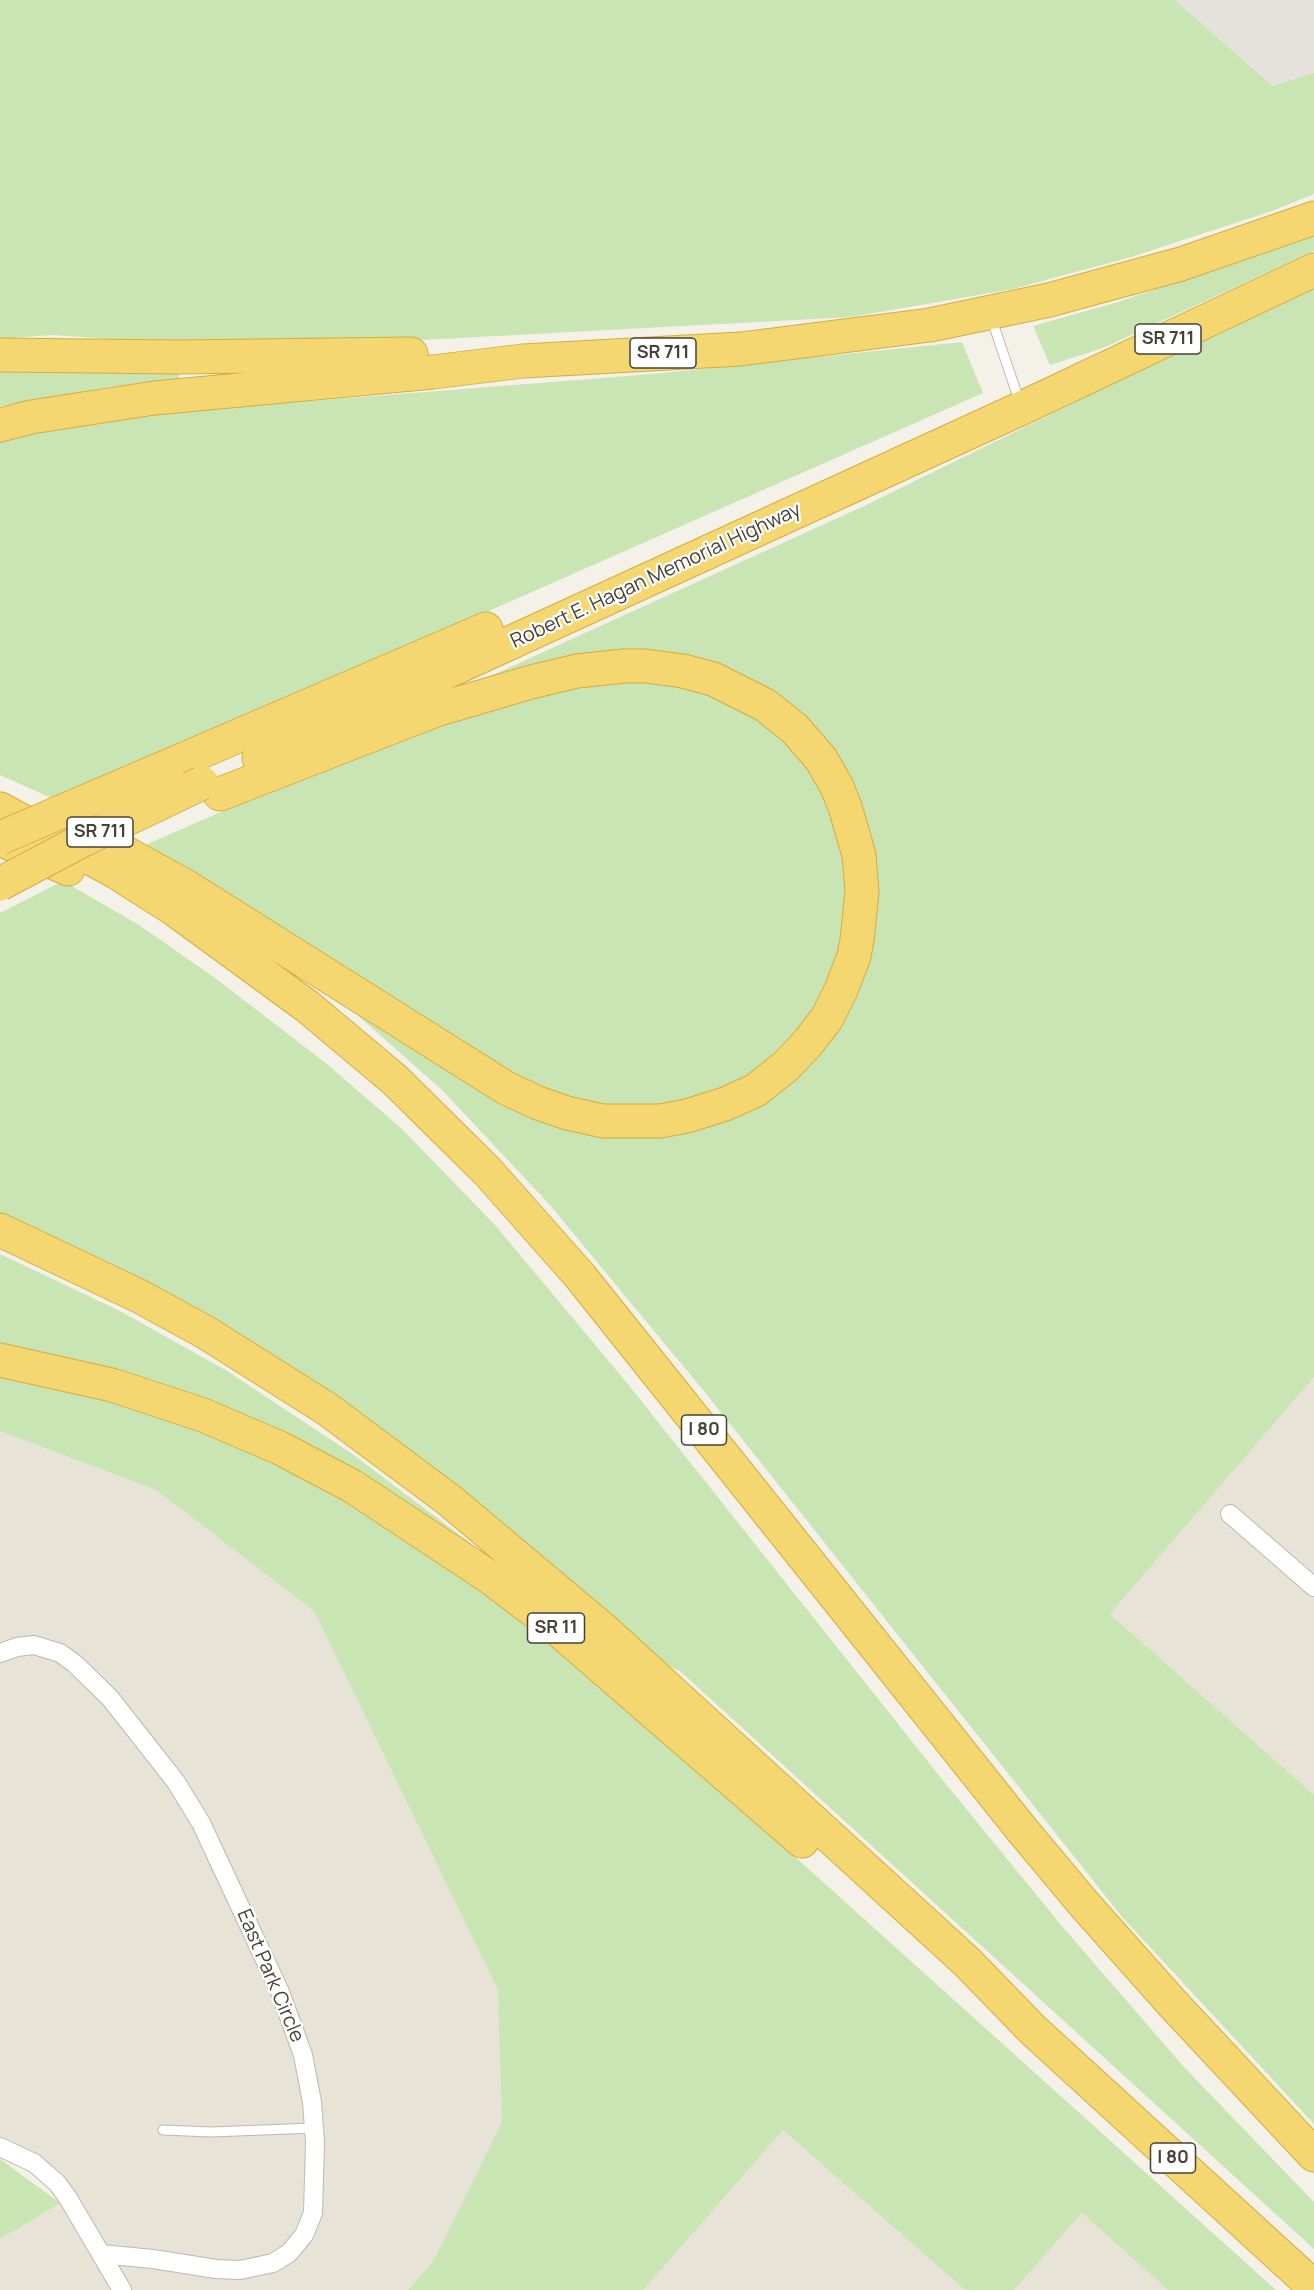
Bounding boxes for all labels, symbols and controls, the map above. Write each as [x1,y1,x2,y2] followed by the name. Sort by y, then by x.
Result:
[1135,324,1201,354] road number: SR 711
[630,338,696,368] road number: SR 711
[507,498,805,654] street label: Robert E. Hagan Memorial Highway
[67,817,133,847] road number: SR 711
[682,1415,726,1445] road number: I 80
[528,1613,584,1643] road number: SR 11
[231,1906,309,2046] street label: East Park Circle
[1150,2143,1196,2173] road number: I 80

